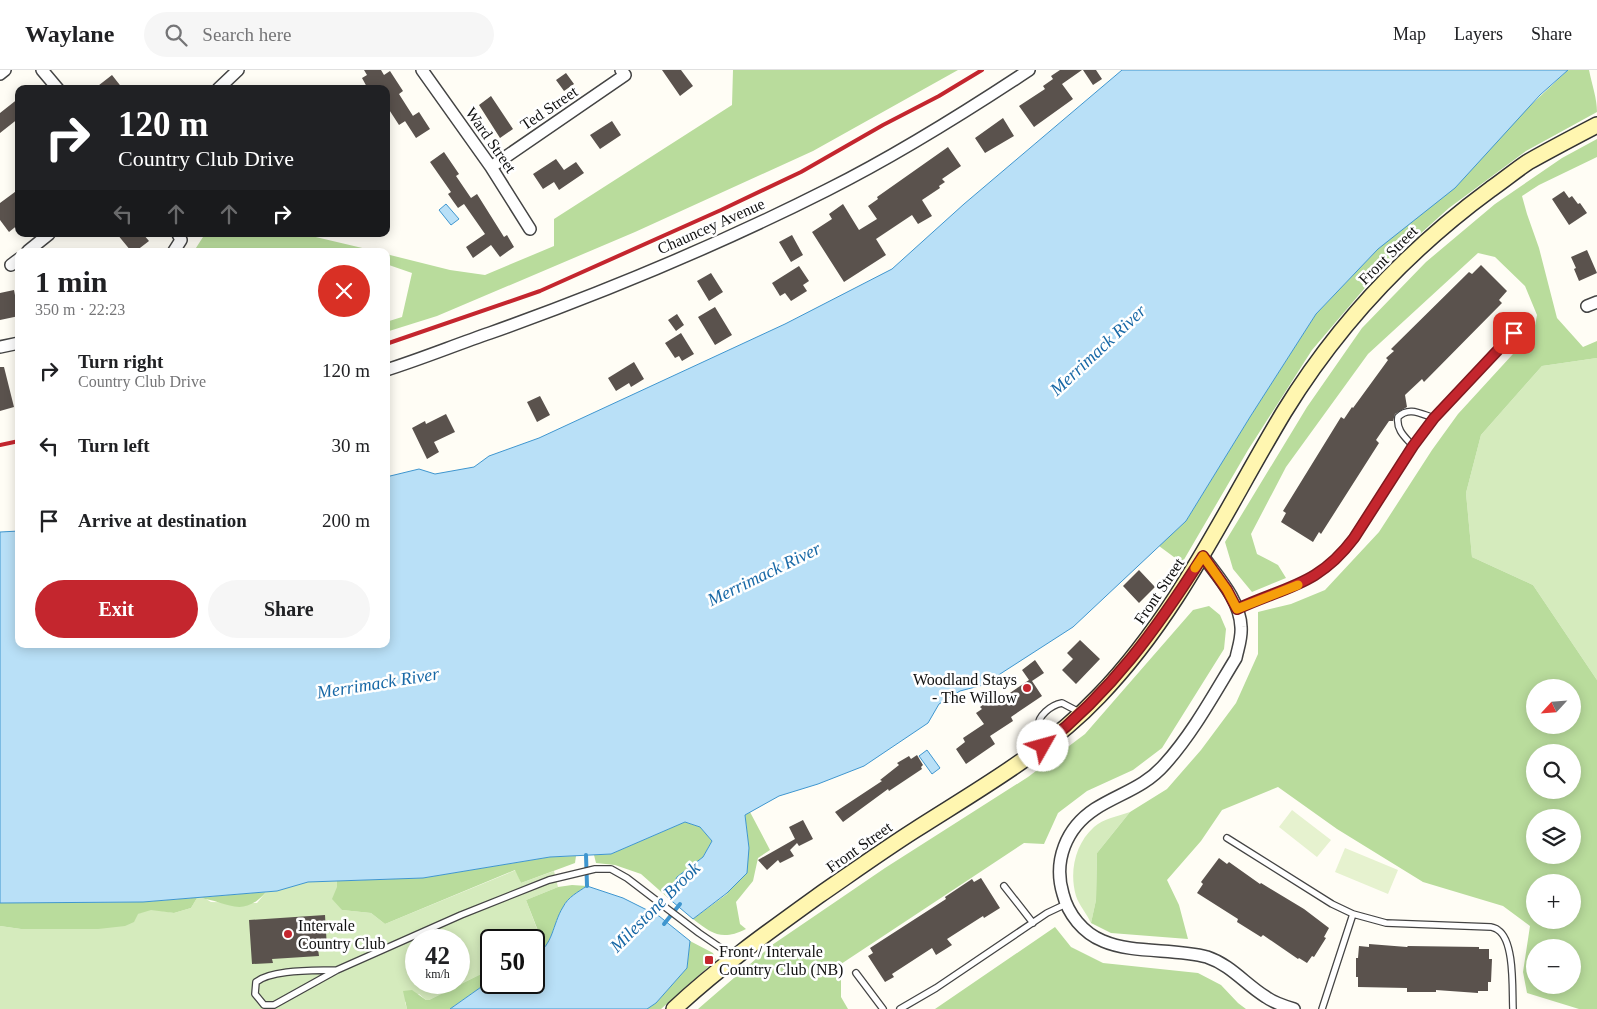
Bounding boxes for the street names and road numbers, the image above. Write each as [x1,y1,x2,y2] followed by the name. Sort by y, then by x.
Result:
[517,82,581,133] street label: Ted Street
[462,104,520,176] street label: Ward Street
[655,195,768,258] street label: Chauncey Avenue
[1355,222,1421,288] street label: Front Street
[1131,554,1188,627] street label: Front Street
[823,818,895,876] street label: Front Street

